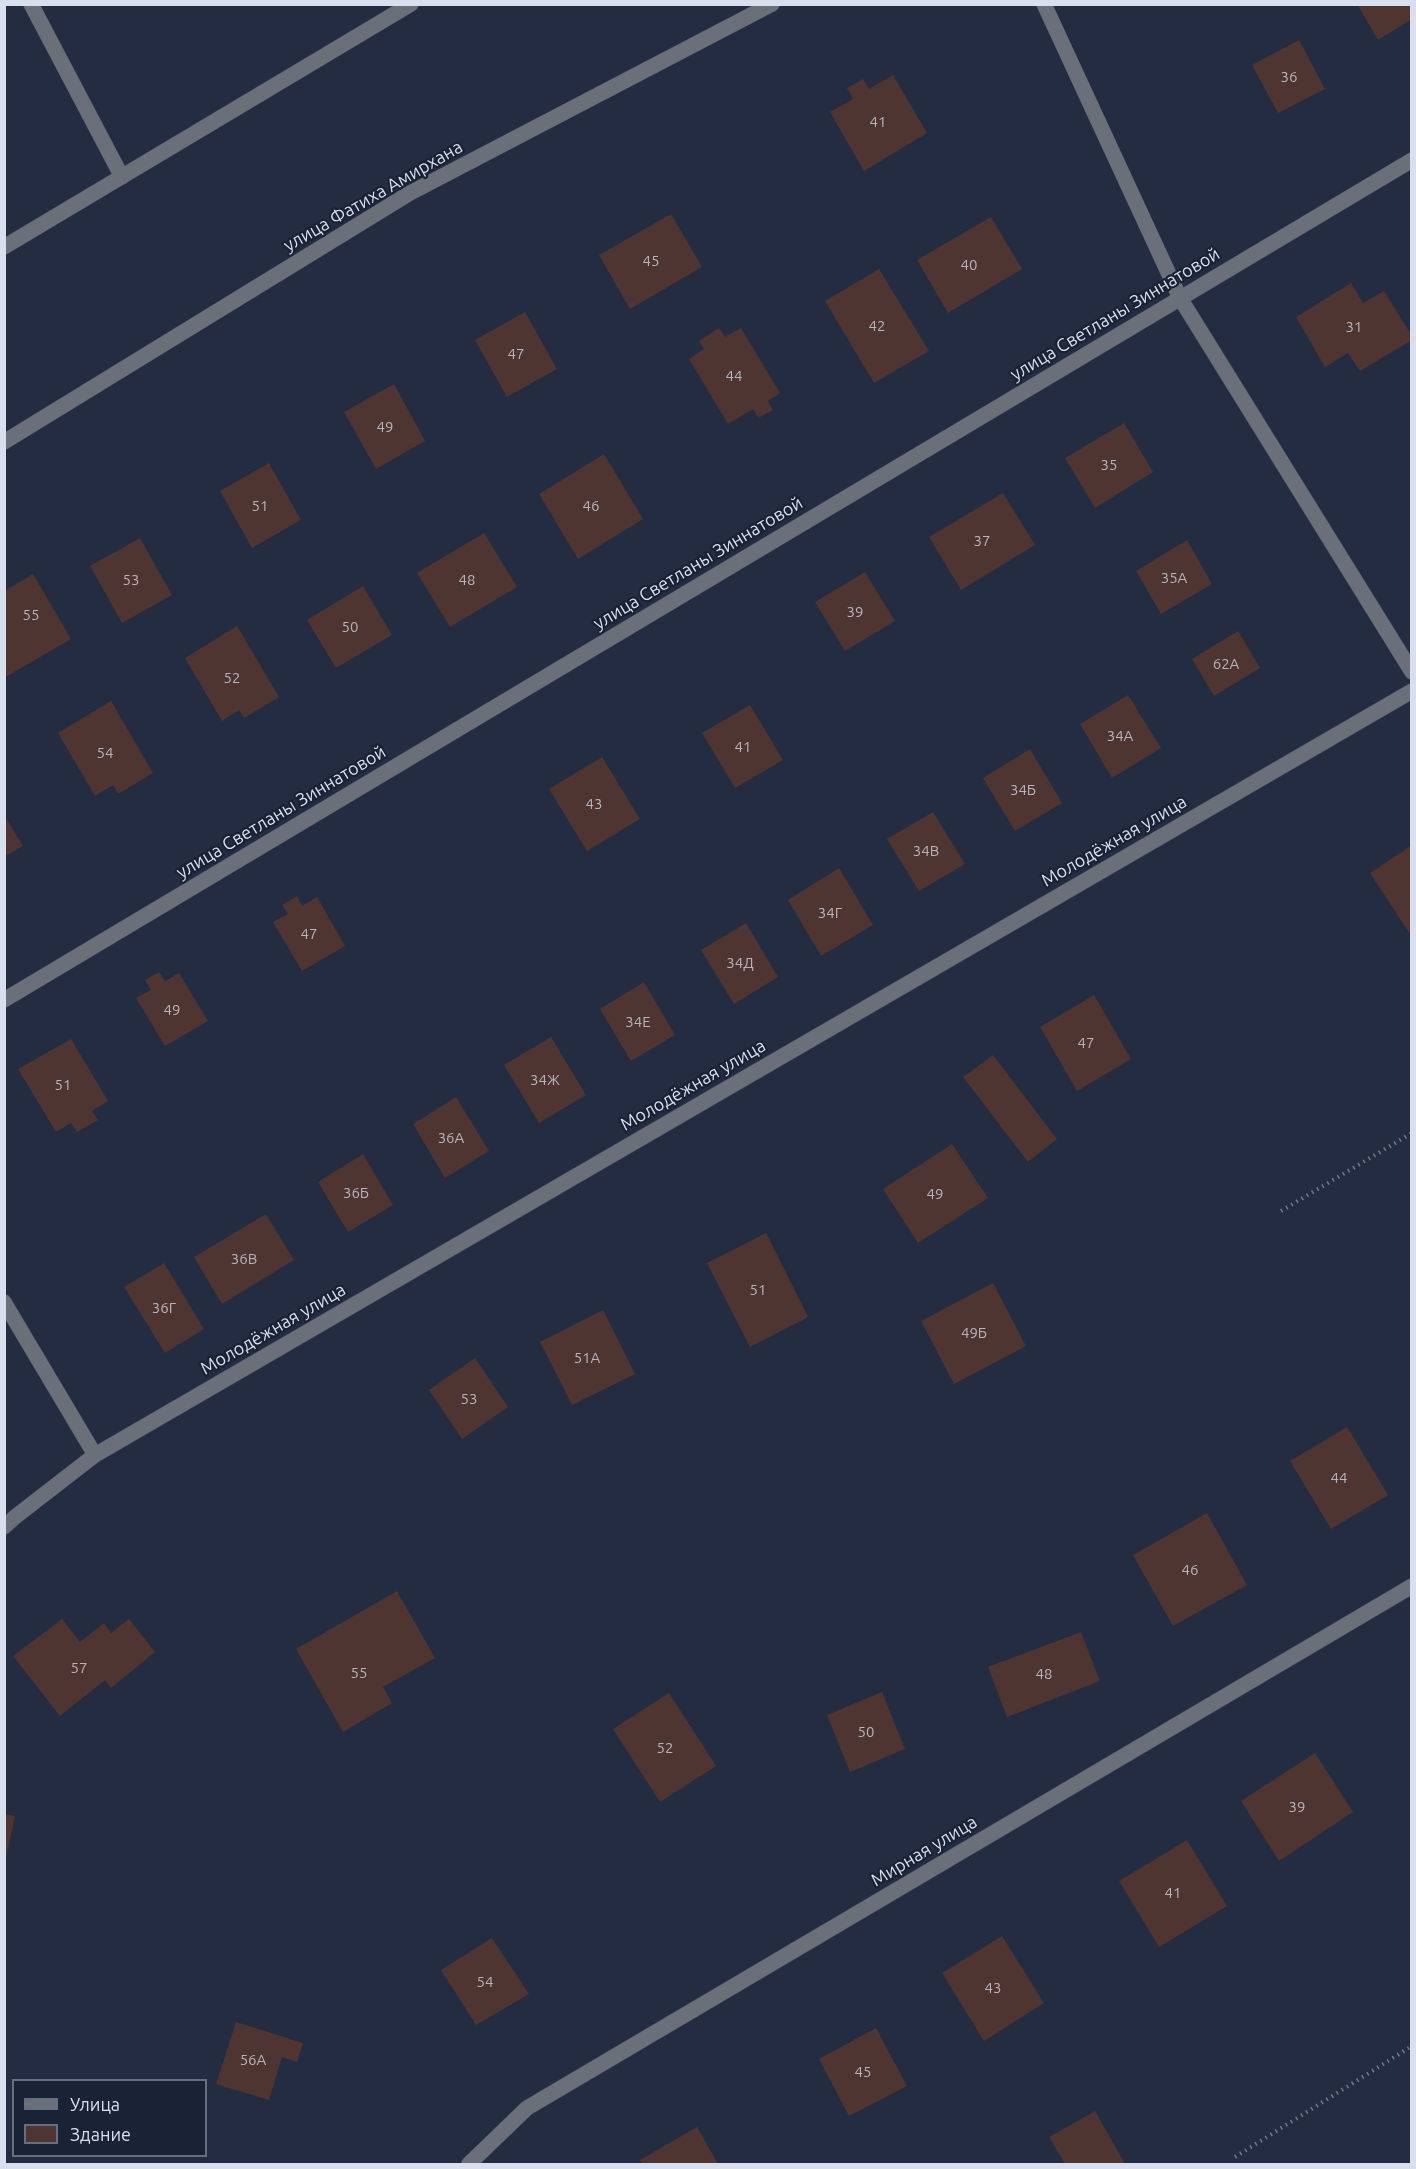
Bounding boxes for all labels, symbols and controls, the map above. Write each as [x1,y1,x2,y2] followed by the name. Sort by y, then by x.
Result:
[1281,68,1297,86] house number: 36
[870,113,886,131] house number: 41
[280,136,466,256] street label: улица Фатиха Амирхана
[1006,243,1224,385] street label: улица Светланы Зиннатовой
[643,252,659,270] house number: 45
[961,256,977,274] house number: 40
[869,317,885,335] house number: 42
[1346,318,1362,336] house number: 31
[508,345,524,363] house number: 47
[726,367,742,385] house number: 44
[377,418,393,436] house number: 49
[1101,456,1117,474] house number: 35
[589,492,807,634] street label: улица Светланы Зиннатовой
[252,497,268,515] house number: 51
[583,497,599,515] house number: 46
[974,532,990,550] house number: 37
[1161,569,1187,587] house number: 35А
[123,571,139,589] house number: 53
[459,571,475,589] house number: 48
[847,603,863,621] house number: 39
[23,606,39,624] house number: 55
[342,618,358,636] house number: 50
[1213,655,1239,673] house number: 62А
[224,669,240,687] house number: 52
[1107,727,1133,745] house number: 34А
[735,738,751,756] house number: 41
[172,741,390,883] street label: улица Светланы Зиннатовой
[97,744,113,762] house number: 54
[1010,781,1036,799] house number: 34Б
[1038,791,1190,891] street label: Молодёжная улица
[586,795,602,813] house number: 43
[913,842,939,860] house number: 34В
[818,904,842,922] house number: 34Г
[301,925,317,943] house number: 47
[726,954,754,972] house number: 34Д
[164,1001,180,1019] house number: 49
[625,1013,651,1031] house number: 34Е
[1078,1034,1094,1052] house number: 47
[617,1035,769,1135] street label: Молодёжная улица
[530,1071,560,1089] house number: 34Ж
[55,1076,71,1094] house number: 51
[438,1129,464,1147] house number: 36А
[343,1184,369,1202] house number: 36Б
[927,1185,943,1203] house number: 49
[231,1250,257,1268] house number: 36В
[197,1279,349,1379] street label: Молодёжная улица
[750,1281,766,1299] house number: 51
[152,1299,176,1317] house number: 36Г
[961,1324,987,1342] house number: 49Б
[574,1349,600,1367] house number: 51А
[461,1390,477,1408] house number: 53
[1331,1469,1347,1487] house number: 44
[1182,1561,1198,1579] house number: 46
[71,1659,87,1677] house number: 57
[351,1664,367,1682] house number: 55
[1036,1665,1052,1683] house number: 48
[858,1723,874,1741] house number: 50
[657,1739,673,1757] house number: 52
[1289,1798,1305,1816] house number: 39
[867,1811,981,1891] street label: Мирная улица
[1165,1884,1181,1902] house number: 41
[477,1973,493,1991] house number: 54
[985,1979,1001,1997] house number: 43
[240,2051,266,2069] house number: 56A
[855,2063,871,2081] house number: 45
[12,2079,207,2157] legend
[70,2094,120,2114] text: Улица
[70,2124,131,2144] text: Здание

